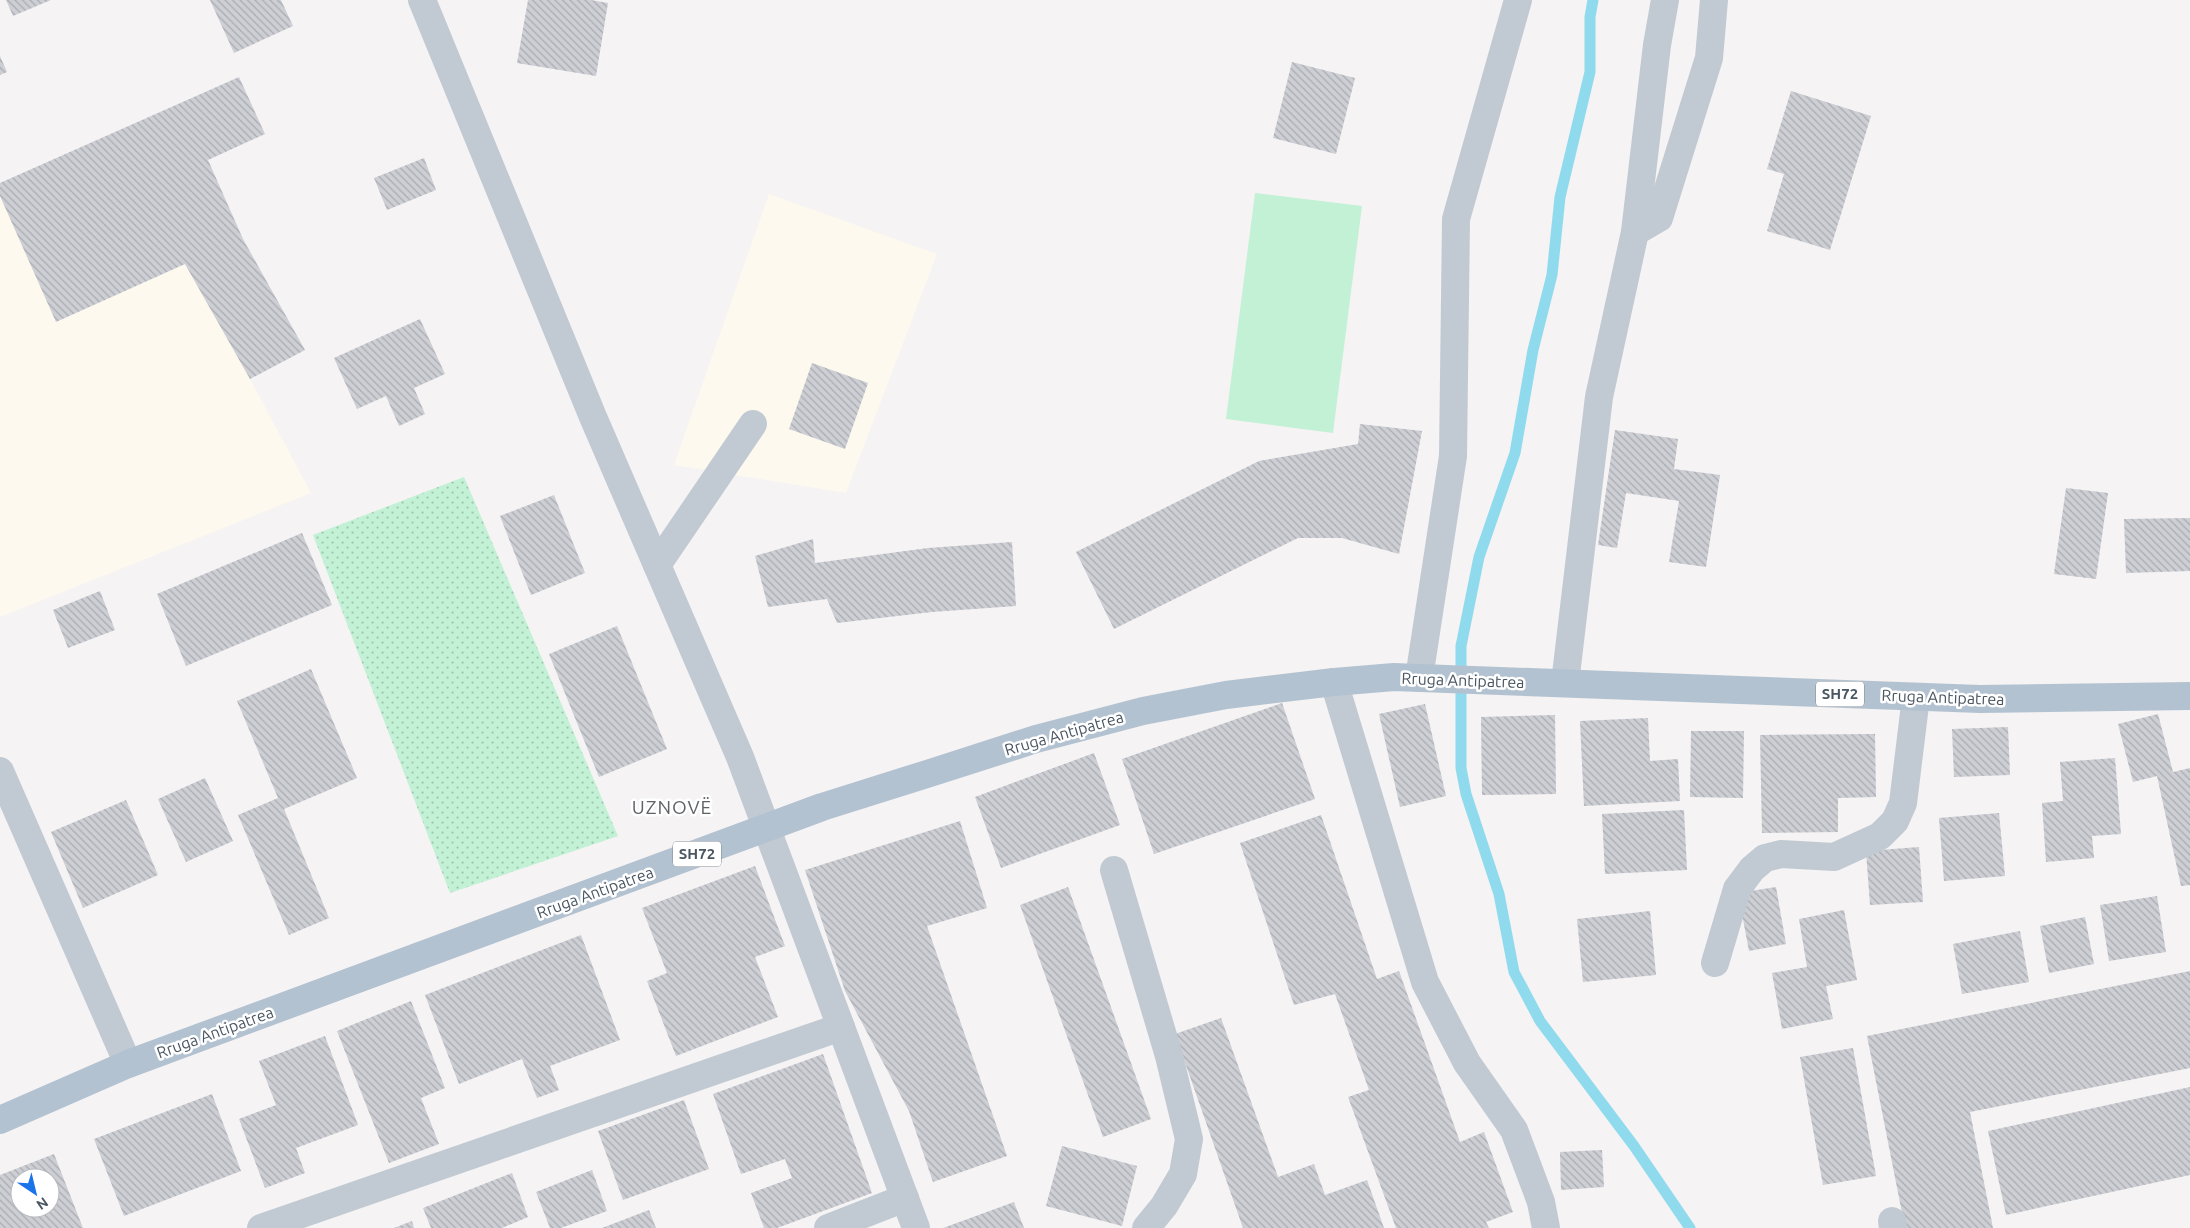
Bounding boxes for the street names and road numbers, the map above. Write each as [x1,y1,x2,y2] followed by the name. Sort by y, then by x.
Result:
[1401,669,1525,691] street label: Rruga Antipatrea
[1816,682,1864,706] road number: SH72
[1881,686,2005,708] street label: Rruga Antipatrea
[1002,707,1126,759] street label: Rruga Antipatrea
[673,842,721,866] road number: SH72
[534,863,656,921] street label: Rruga Antipatrea
[154,1003,276,1061] street label: Rruga Antipatrea

